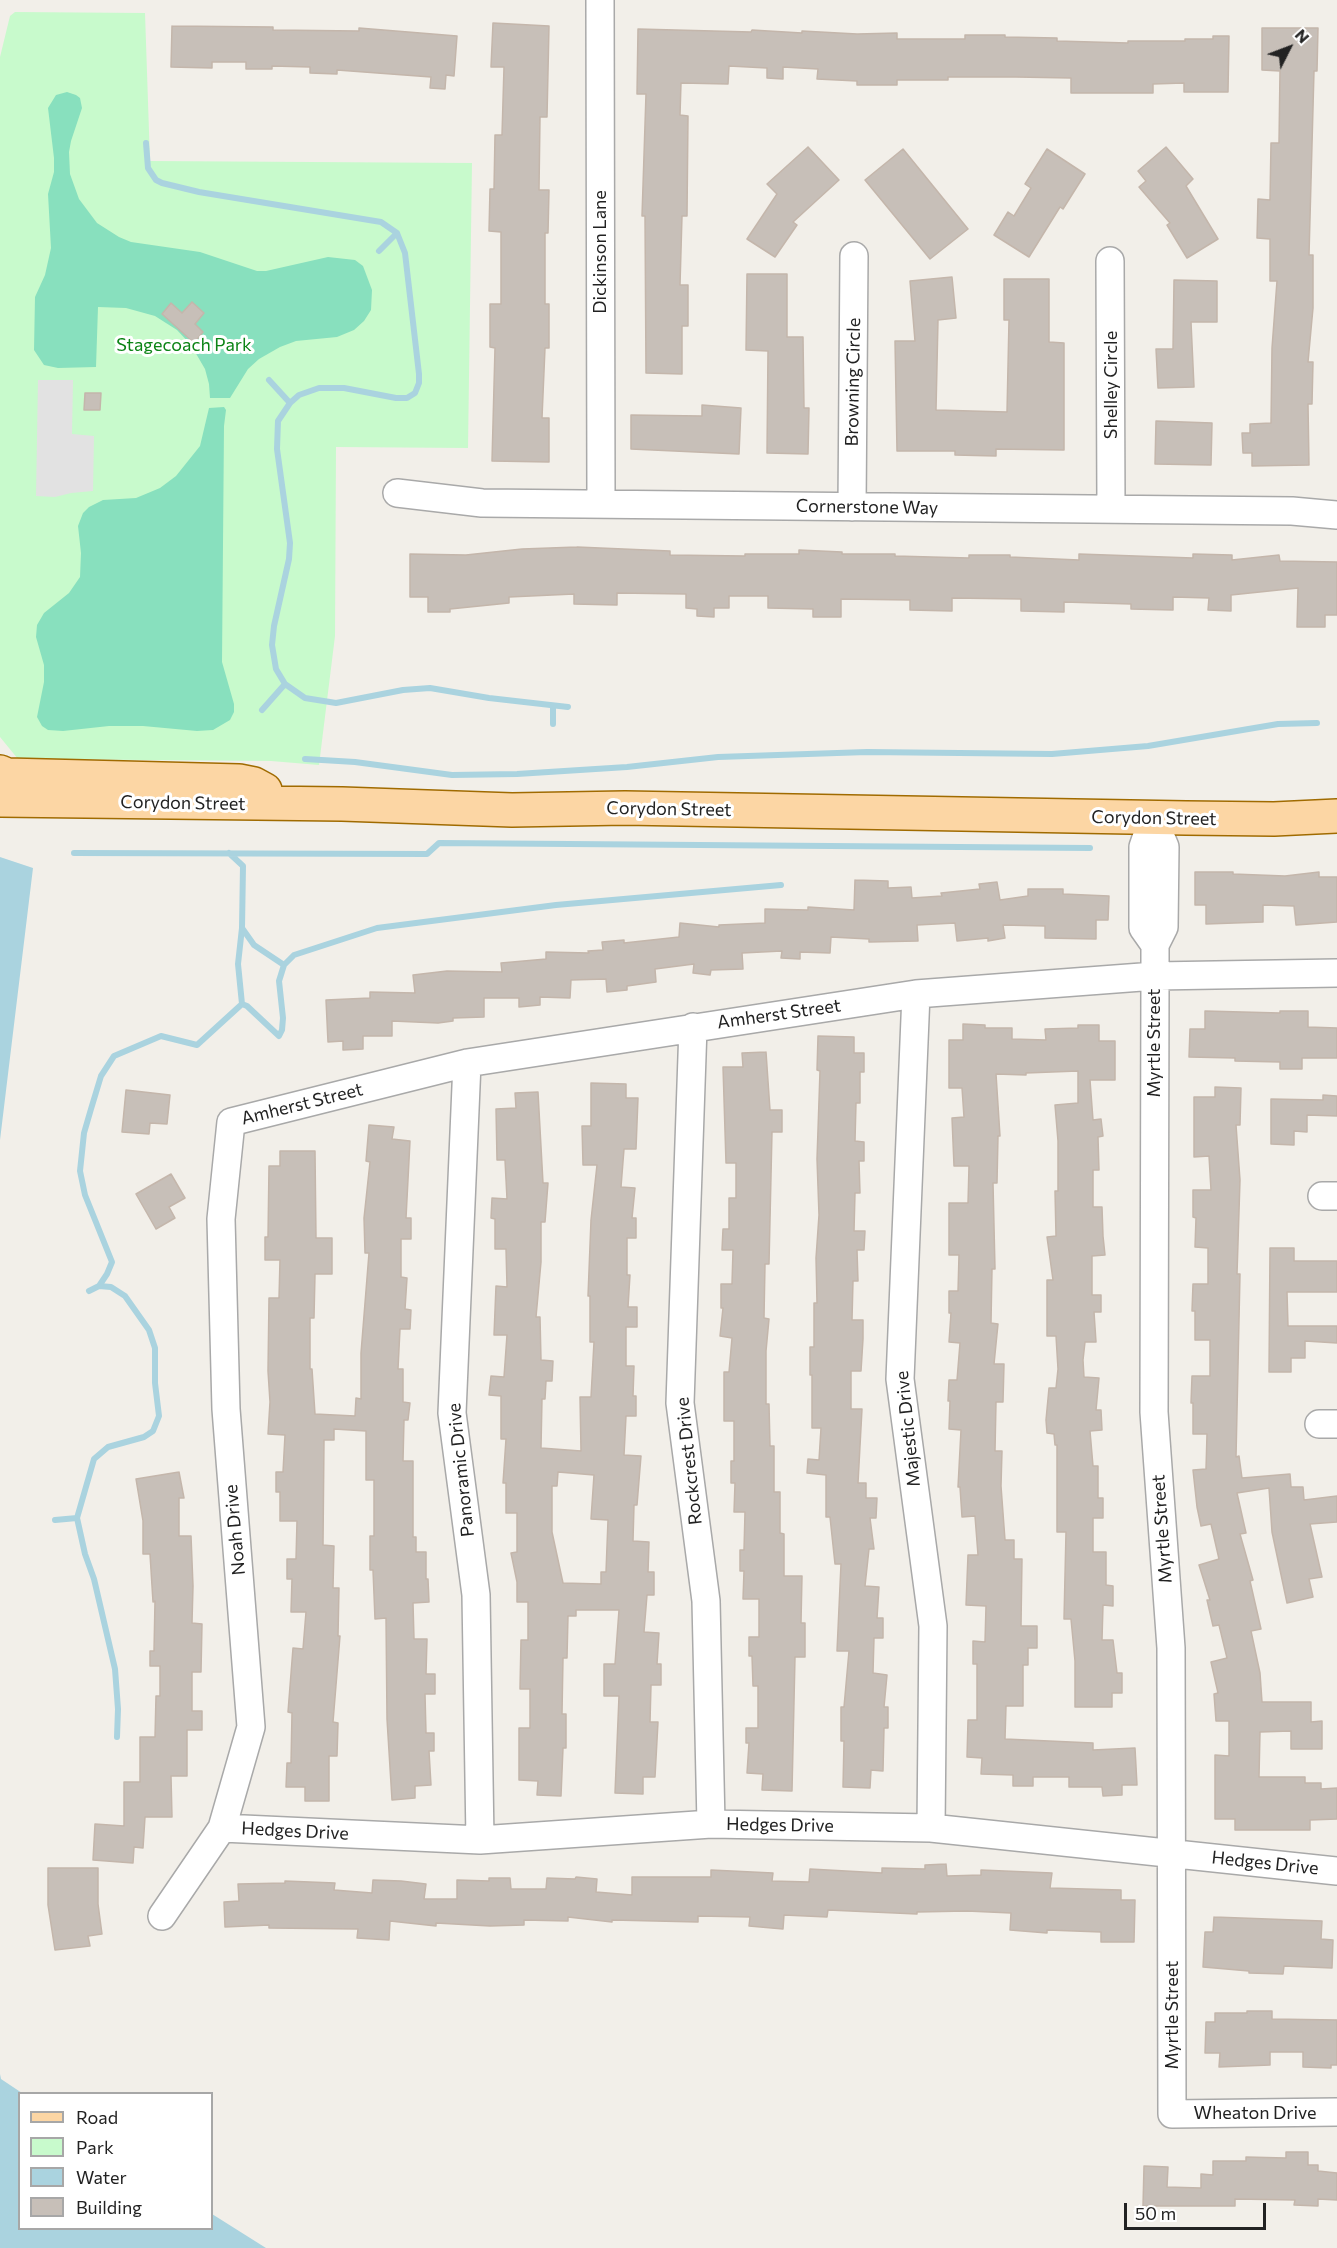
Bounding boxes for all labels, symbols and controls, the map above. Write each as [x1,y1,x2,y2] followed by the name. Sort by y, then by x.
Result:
[1259,18,1319,78] north arrow
[1292,25,1314,46] text: N
[589,190,611,314] street label: Dickinson Lane
[841,318,865,446] street label: Browning Circle
[1100,331,1122,439] street label: Shelley Circle
[116,334,252,356] park label: Stagecoach Park
[796,495,938,519] street label: Cornerstone Way
[120,791,246,815] street label: Corydon Street
[606,797,732,821] street label: Corydon Street
[1091,806,1217,830] street label: Corydon Street
[1143,989,1165,1097] street label: Myrtle Street
[716,995,842,1033] street label: Amherst Street
[239,1078,365,1130] street label: Amherst Street
[891,1370,925,1488] street label: Majestic Drive
[672,1396,706,1526] street label: Rockcrest Drive
[443,1402,479,1538] street label: Panoramic Drive
[1147,1474,1177,1584] street label: Myrtle Street
[220,1484,250,1576] street label: Noah Drive
[726,1813,834,1837] street label: Hedges Drive
[241,1817,349,1845] street label: Hedges Drive
[1210,1847,1320,1879] street label: Hedges Drive
[1161,1961,1183,2069] street label: Myrtle Street
[18,2092,213,2230] legend
[1194,2102,1316,2124] street label: Wheaton Drive
[76,2106,118,2128] text: Road
[76,2136,114,2158] text: Park
[76,2166,127,2188] text: Water
[1127,2191,1270,2229] scale bar
[76,2196,142,2218] text: Building
[1135,2202,1176,2224] text: 50 m

